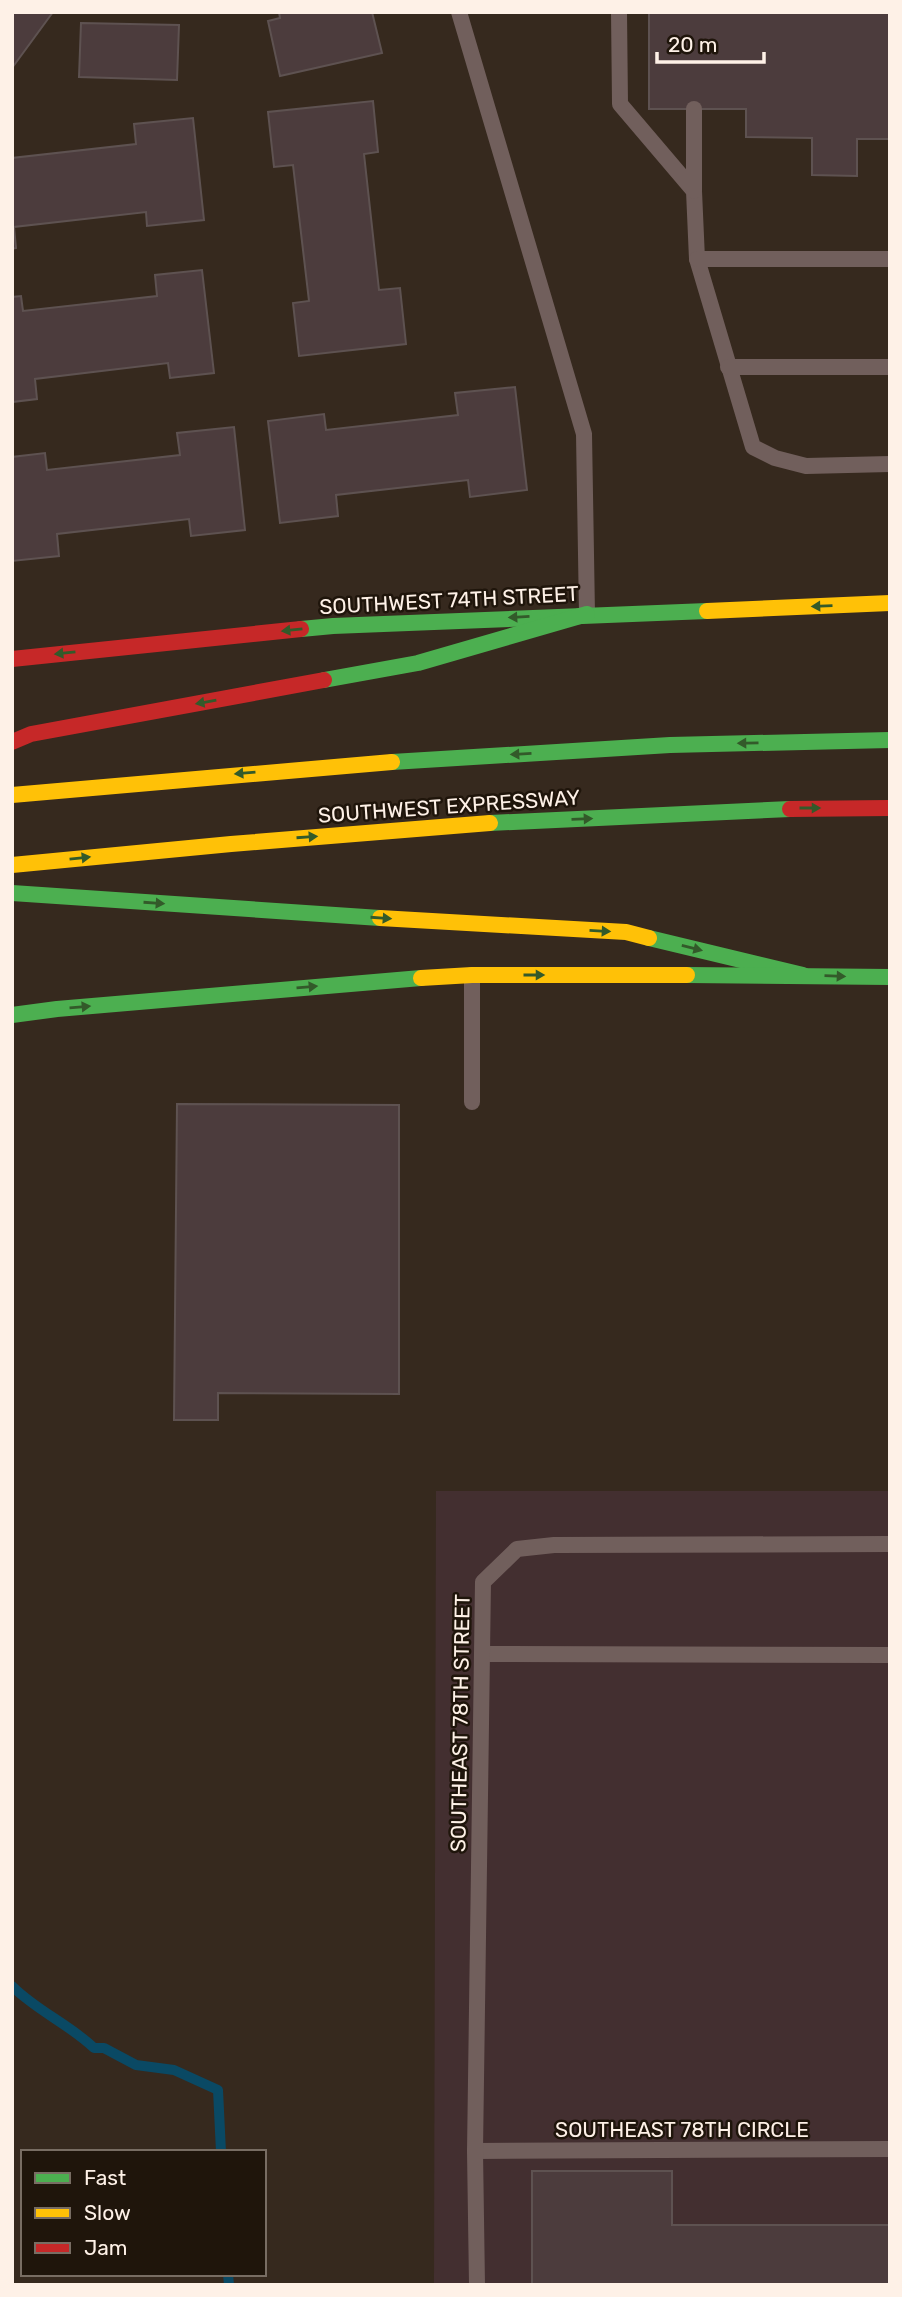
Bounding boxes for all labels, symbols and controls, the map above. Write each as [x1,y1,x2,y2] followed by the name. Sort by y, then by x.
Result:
[657,21,764,65] scale bar
[668,32,717,57] text: 20 m
[319,581,579,619] street label: SOUTHWEST 74TH STREET
[810,600,832,611] one-way arrow
[507,612,529,623] one-way arrow
[280,625,302,636] one-way arrow
[54,648,76,659] one-way arrow
[195,697,217,708] one-way arrow
[737,737,759,749] one-way arrow
[510,749,532,760] one-way arrow
[234,768,256,779] one-way arrow
[317,784,581,828] street label: SOUTHWEST EXPRESSWAY
[799,802,821,814] one-way arrow
[572,813,594,824] one-way arrow
[296,831,318,842] one-way arrow
[69,853,91,864] one-way arrow
[143,897,165,908] one-way arrow
[370,913,392,924] one-way arrow
[589,925,611,936] one-way arrow
[681,943,703,954] one-way arrow
[523,969,545,981] one-way arrow
[824,970,846,981] one-way arrow
[296,981,318,992] one-way arrow
[69,1001,91,1012] one-way arrow
[445,1594,475,1852] street label: SOUTHEAST 78TH STREET
[555,2117,809,2142] street label: SOUTHEAST 78TH CIRCLE
[21,2150,266,2276] legend
[84,2165,126,2190] text: Fast
[84,2200,131,2225] text: Slow
[84,2235,128,2260] text: Jam

